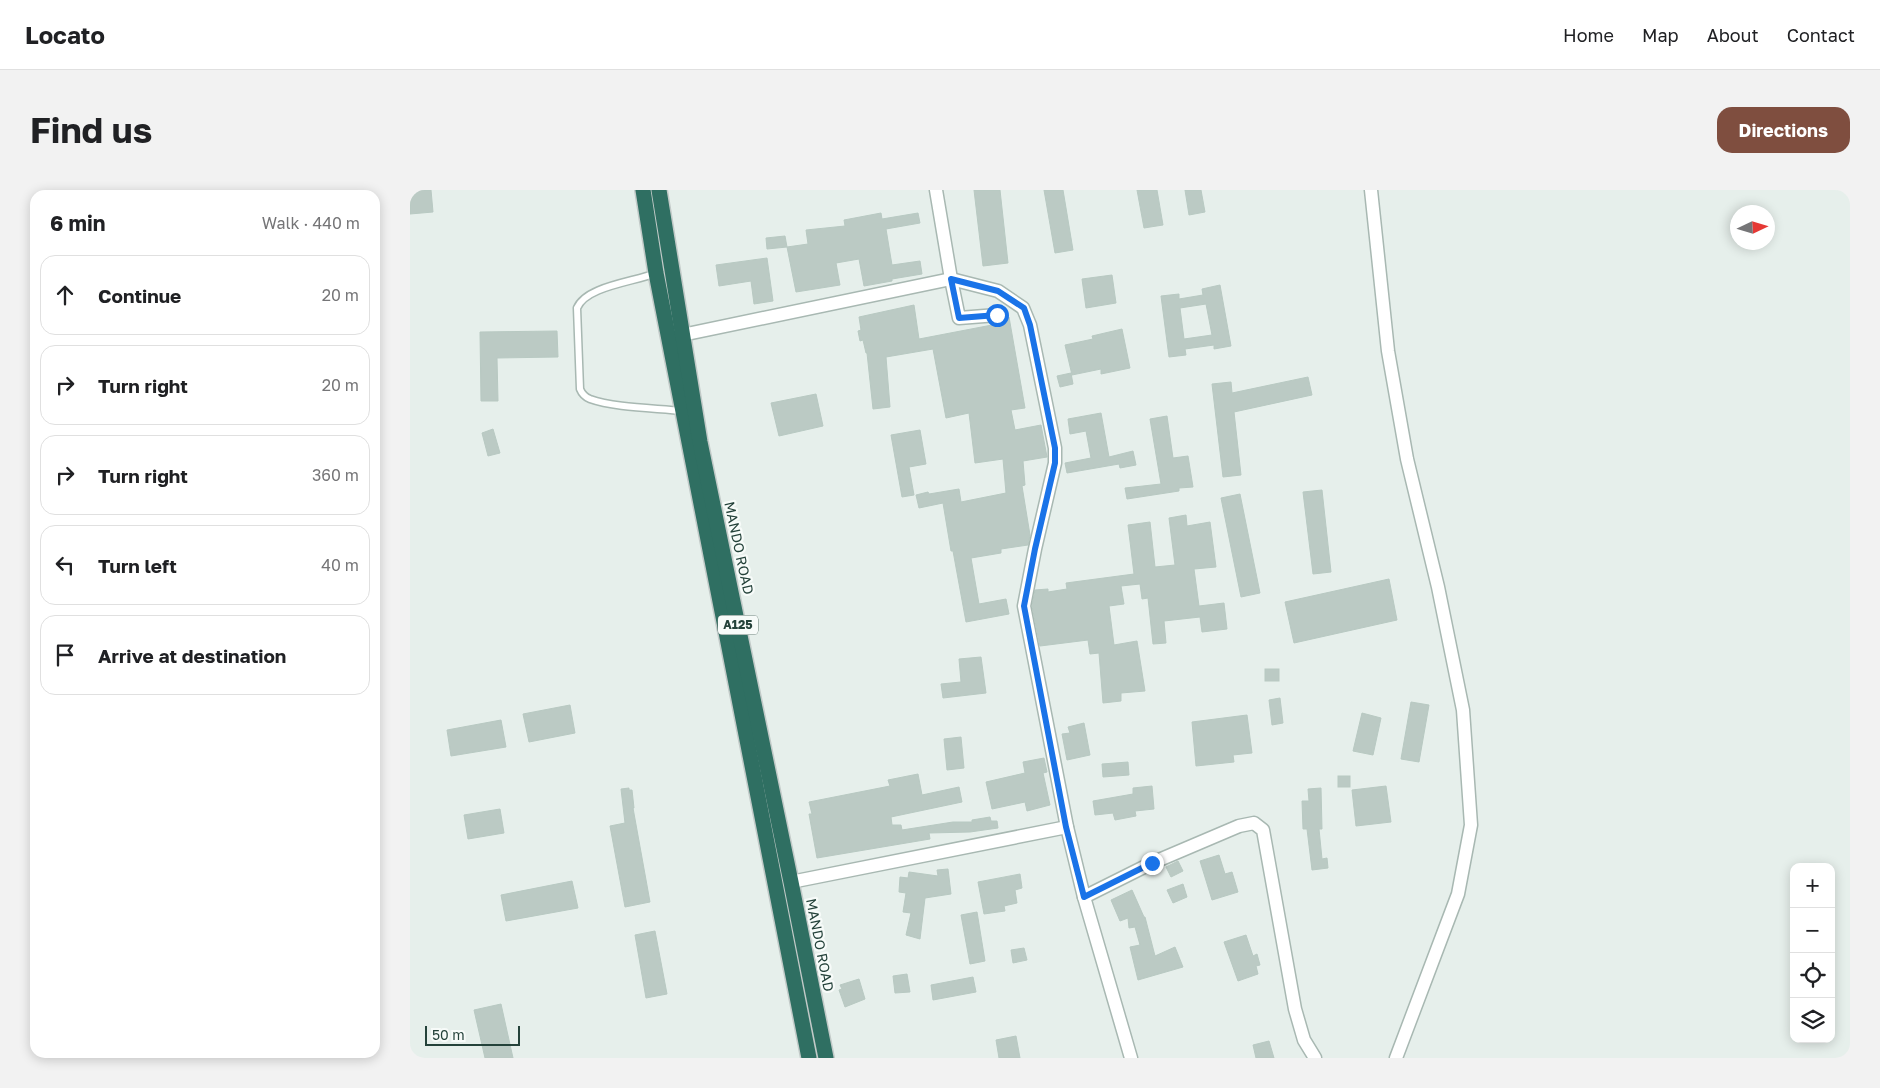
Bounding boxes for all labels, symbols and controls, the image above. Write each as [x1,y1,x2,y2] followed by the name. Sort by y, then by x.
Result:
[25,20,105,49] text: Locato
[1563,24,1614,46] text: Home
[1642,24,1679,46] text: Map
[1707,24,1759,46] text: About
[1787,24,1855,46] text: Contact
[1717,107,1850,153] button: Directions
[30,109,152,151] text: Find us
[1730,205,1775,250] north arrow
[50,210,105,236] text: 6 min
[262,213,360,233] text: Walk · 440 m
[51,281,79,309] icon: ahead
[98,284,181,307] text: Continue
[322,285,359,305] text: 20 m
[986,304,1009,327] route start
[51,371,79,399] icon: right
[98,374,188,397] text: Turn right
[322,375,359,395] text: 20 m
[51,461,79,489] icon: right
[98,464,188,487] text: Turn right
[312,465,359,485] text: 360 m
[721,500,758,596] street label: MANDO ROAD
[51,551,79,579] icon: left
[98,554,177,577] text: Turn left
[321,555,359,575] text: 40 m
[718,616,758,634] road number: A125
[51,641,79,669] icon: arrive
[98,644,286,667] text: Arrive at destination
[1141,852,1164,875] route end
[1790,863,1835,1043] map controls
[1790,863,1835,908] button: +
[803,897,838,993] street label: MANDO ROAD
[1790,908,1835,953] button: −
[1790,953,1835,998] button: locate
[1790,998,1835,1043] button: layers
[425,1023,520,1046] scale bar
[432,1026,465,1043] text: 50 m

